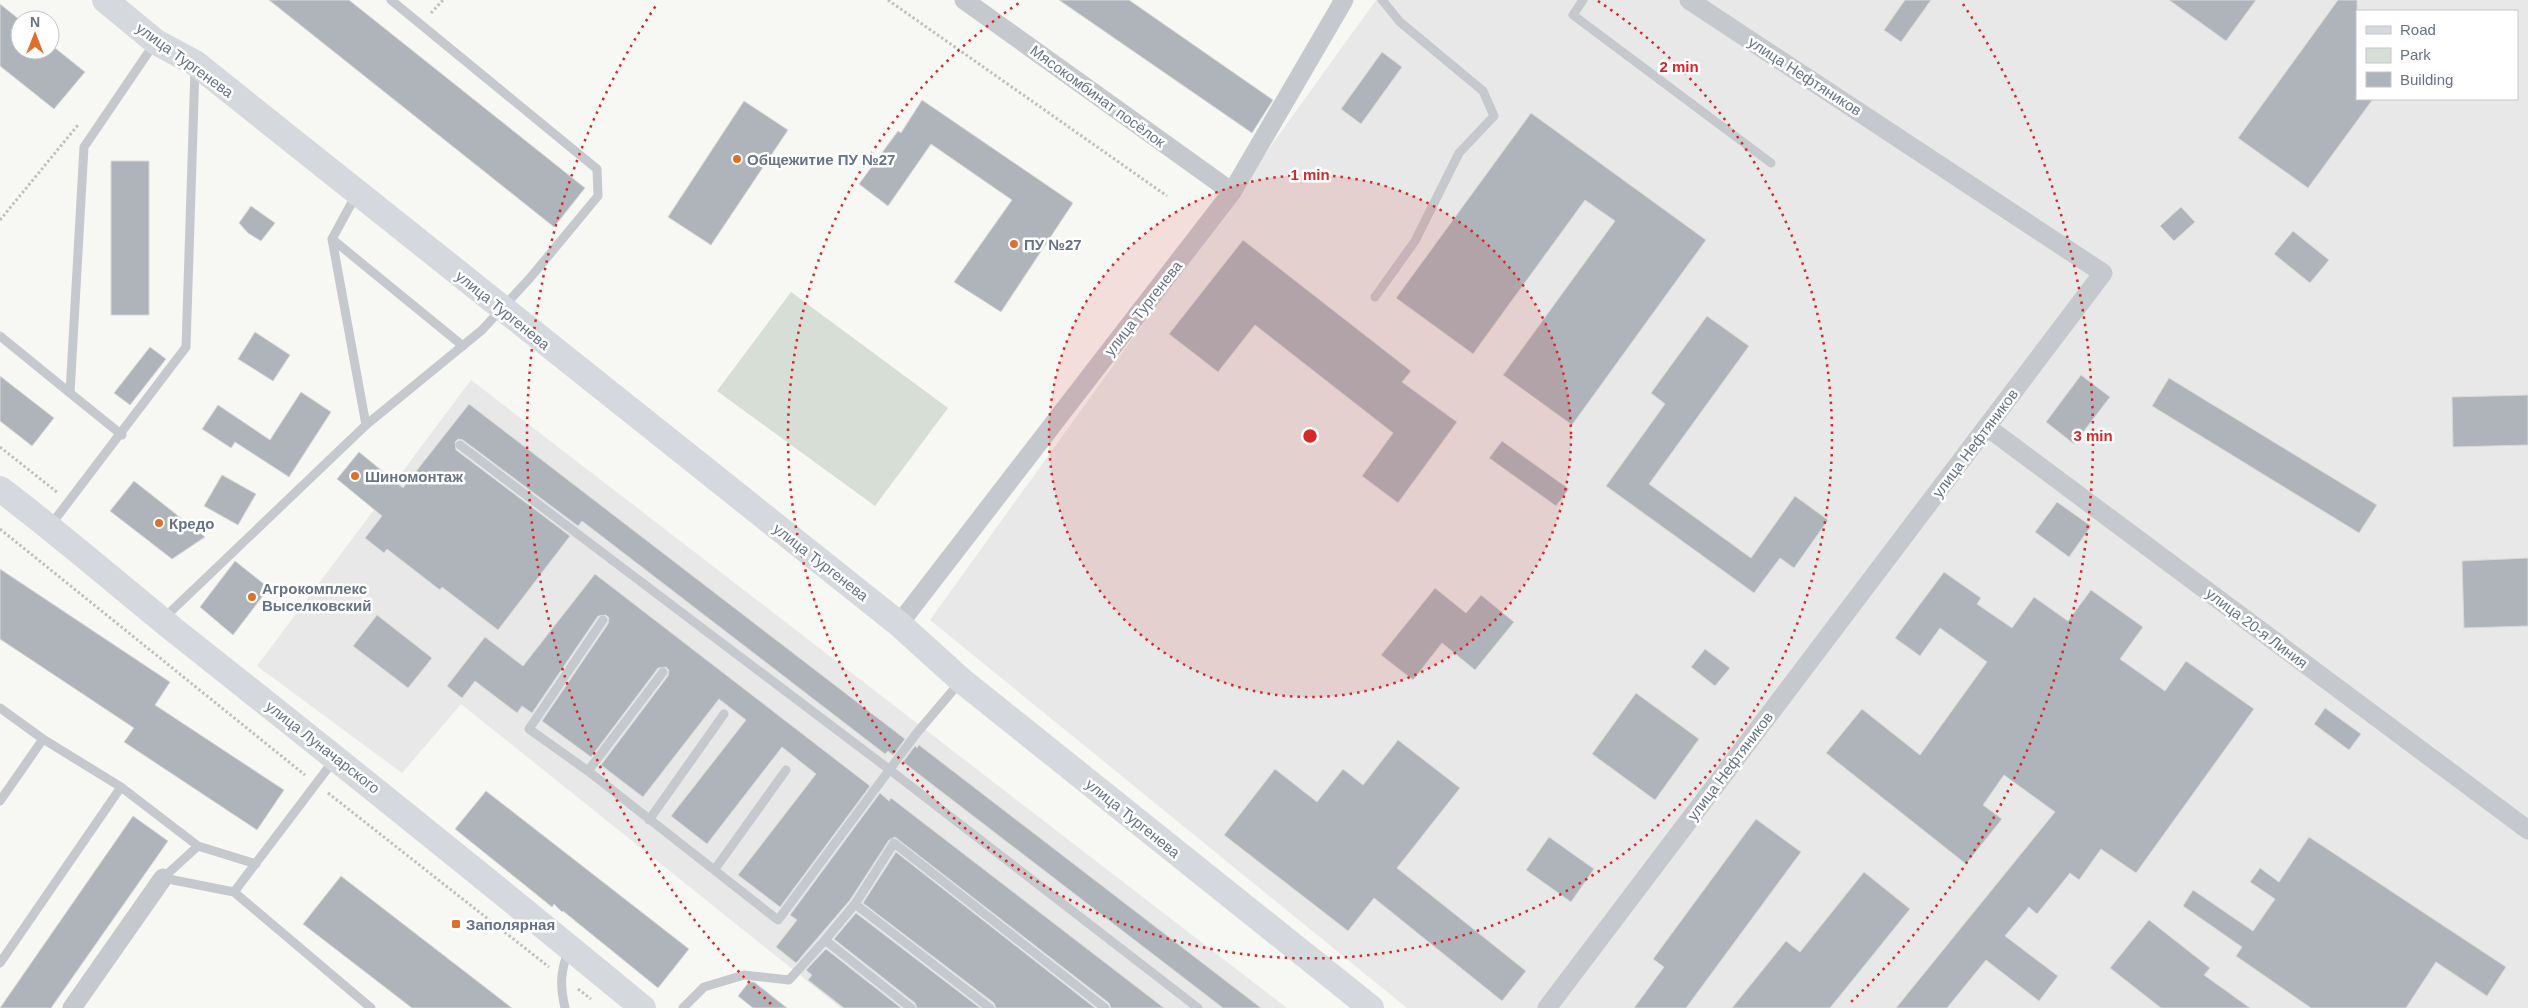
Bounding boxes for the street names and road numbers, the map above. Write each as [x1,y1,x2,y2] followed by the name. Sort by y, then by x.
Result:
[133,19,237,101] street label: улица Тургенева
[1745,33,1865,119] street label: улица Нефтяников
[1027,41,1169,151] street label: Мясокомбинат посёлок
[1101,257,1186,359] street label: улица Тургенева
[453,267,554,353] street label: улица Тургенева
[1929,385,2021,501] street label: улица Нефтяников
[770,520,872,605] street label: улица Тургенева
[2203,584,2311,672] street label: улица 20-я Линия
[263,697,383,797] street label: улица Луначарского
[1684,708,1776,824] street label: улица Нефтяников
[1083,775,1184,861] street label: улица Тургенева

